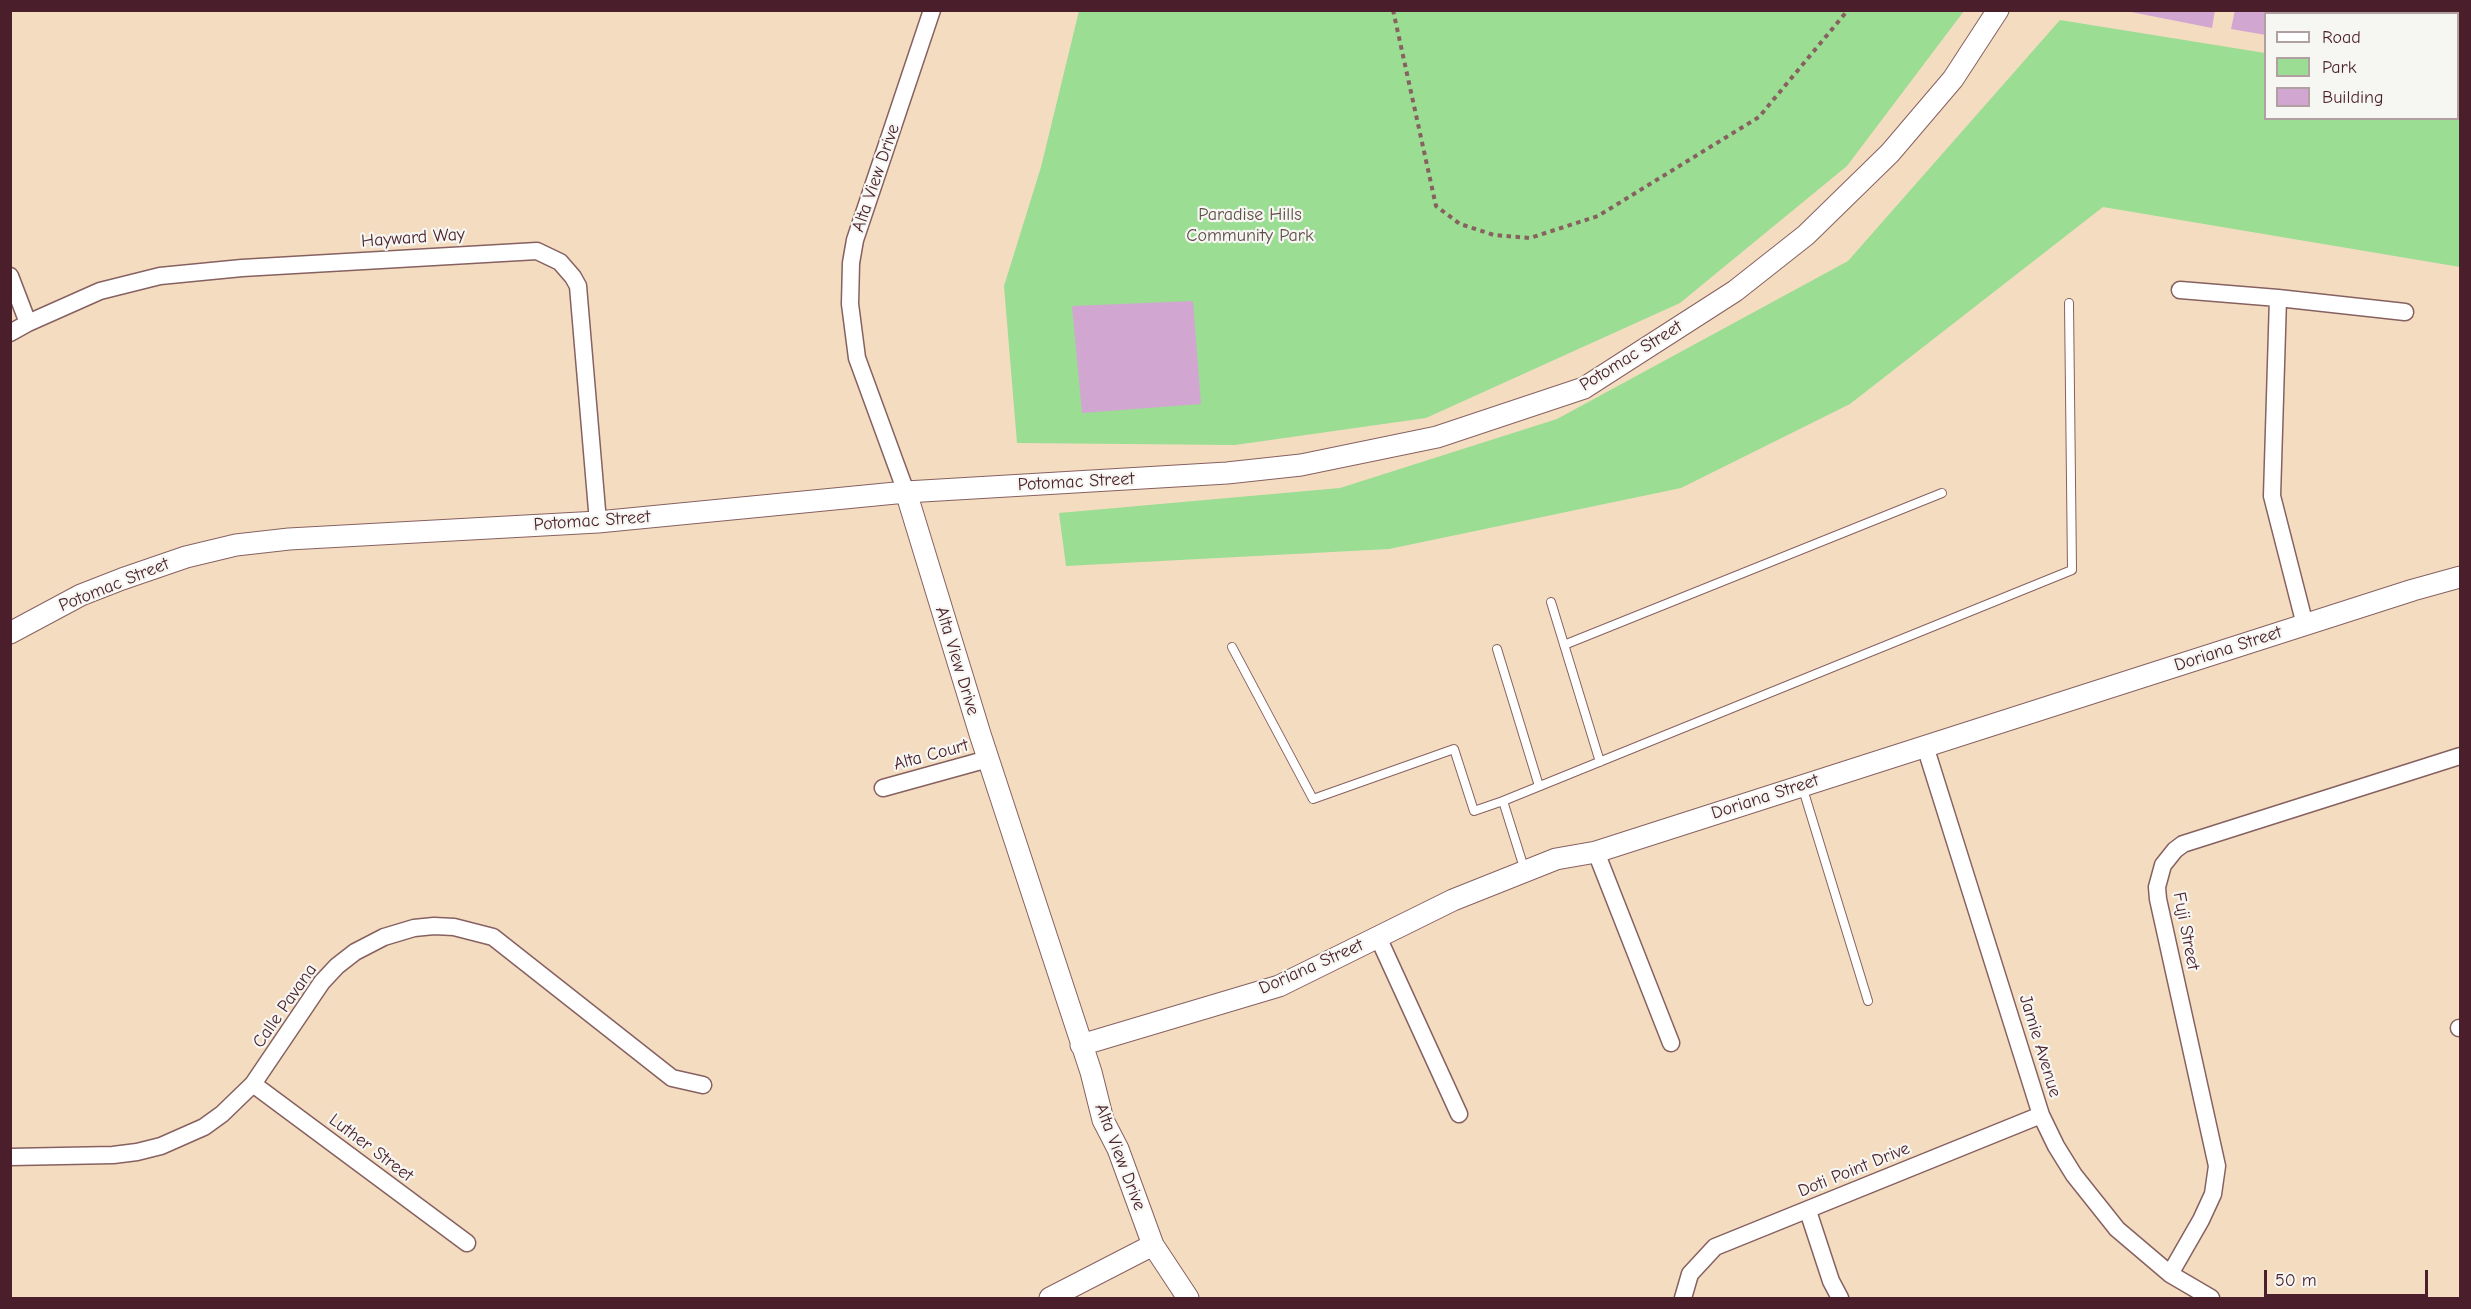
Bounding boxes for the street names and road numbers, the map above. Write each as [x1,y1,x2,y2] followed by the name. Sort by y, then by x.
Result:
[847,121,905,235] street label: Alta View Drive
[360,224,466,252] street label: Hayward Way
[1576,316,1686,396] street label: Potomac Street
[1017,468,1135,496] street label: Potomac Street
[533,506,651,536] street label: Potomac Street
[56,553,172,617] street label: Potomac Street
[930,604,984,718] street label: Alta View Drive
[2172,621,2284,677] street label: Doriana Street
[891,735,971,775] street label: Alta Court
[1709,769,1821,825] street label: Doriana Street
[2168,890,2204,972] street label: Fuji Street
[1256,934,1366,1000] street label: Doriana Street
[248,960,322,1052] street label: Calle Pavana
[2014,992,2066,1100] street label: Jamie Avenue
[1090,1101,1150,1213] street label: Alta View Drive
[325,1109,417,1187] street label: Luther Street
[1795,1138,1913,1202] street label: Doti Point Drive

